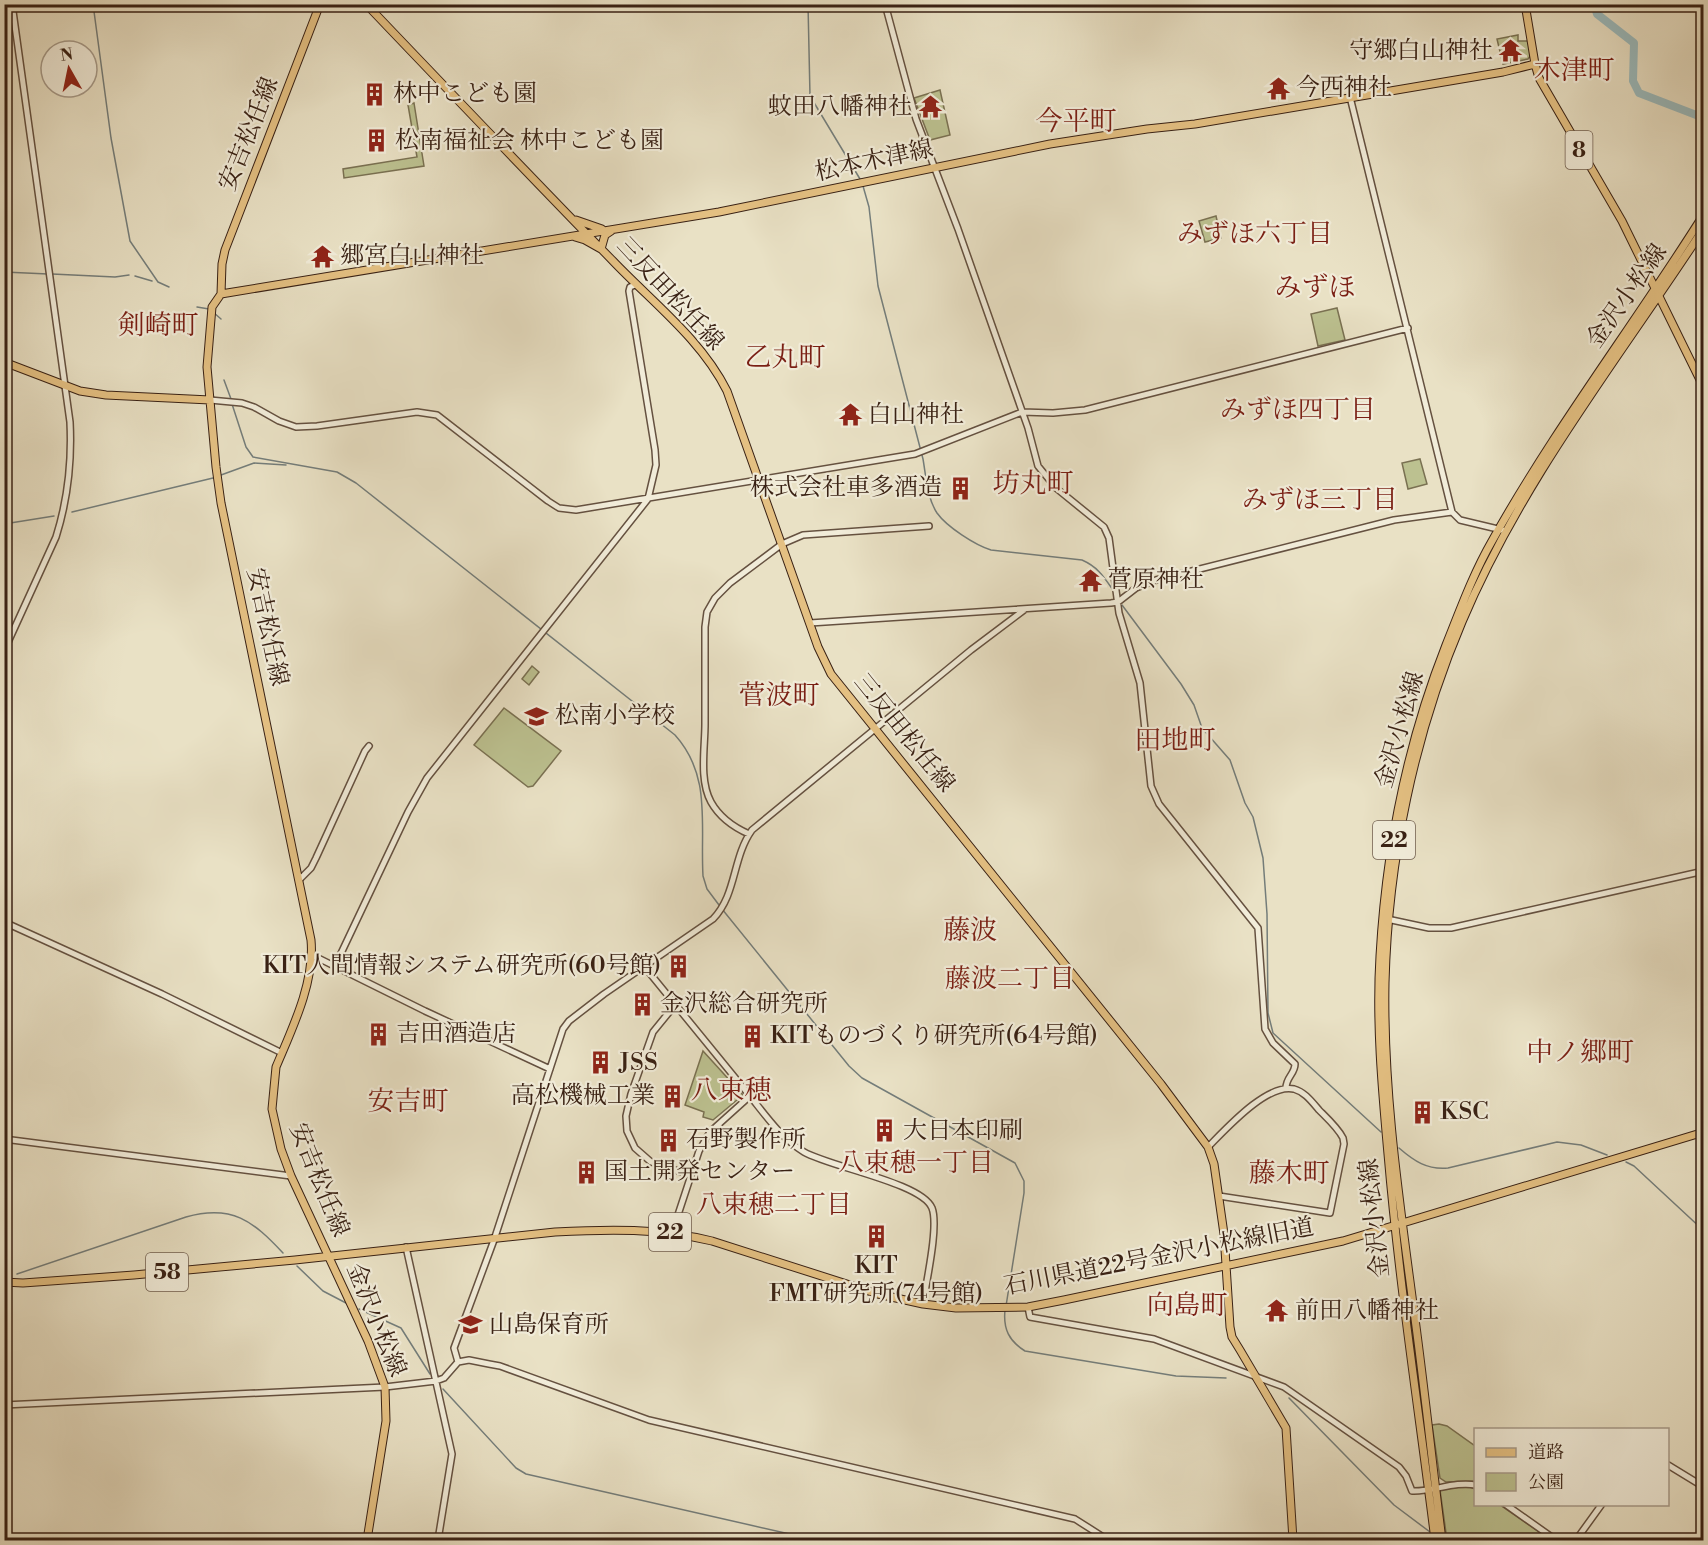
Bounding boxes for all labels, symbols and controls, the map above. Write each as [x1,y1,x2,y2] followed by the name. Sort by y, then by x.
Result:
[1349,36,1493,66] place label: 守郷白山神社
[1498,38,1524,64] temple icon: 守郷白山神社
[39,39,99,99] north arrow
[59,44,75,66] text: N
[1534,54,1615,88] district label: 木津町
[213,73,285,195] street label: 安吉松任線
[1296,73,1392,103] place label: 今西神社
[1265,75,1291,101] temple icon: 今西神社
[393,79,537,109] place label: 林中こども園
[362,81,388,107] building icon: 林中こども園
[768,92,912,122] place label: 蚊田八幡神社
[917,94,943,120] temple icon: 蚊田八幡神社
[1036,105,1117,139] district label: 今平町
[395,126,664,156] place label: 松南福祉会 林中こども園
[364,128,390,154] building icon: 松南福祉会 林中こども園
[1566,131,1592,169] road number: 8
[812,134,936,188] street label: 松本木津線
[1177,218,1333,250] district label: みずほ六丁目
[610,231,730,357] street label: 三反田松任線
[1580,238,1674,354] street label: 金沢小松線
[340,241,484,271] place label: 郷宮白山神社
[309,243,335,269] temple icon: 郷宮白山神社
[1275,271,1356,305] district label: みずほ
[118,309,199,343] district label: 剣崎町
[745,341,826,375] district label: 乙丸町
[1220,394,1376,426] district label: みずほ四丁目
[868,400,964,430] place label: 白山神社
[837,402,863,428] temple icon: 白山神社
[993,467,1074,501] district label: 坊丸町
[750,473,942,503] place label: 株式会社車多酒造
[947,475,973,501] building icon: 株式会社車多酒造
[1242,484,1398,516] district label: みずほ三丁目
[240,565,294,689] street label: 安吉松任線
[1108,565,1204,595] place label: 菅原神社
[1077,567,1103,593] temple icon: 菅原神社
[847,668,961,798] street label: 三反田松任線
[1369,668,1431,792] street label: 金沢小松線
[739,679,820,713] district label: 菅波町
[555,701,675,731] place label: 松南小学校
[524,703,550,729] school or university icon: 松南小学校
[1135,724,1216,758] district label: 田地町
[1373,821,1415,859] road number: 22
[943,914,997,948] district label: 藤波
[263,951,661,981] place label: KIT人間情報システム研究所(60号館)
[666,953,692,979] building icon: KIT人間情報システム研究所(60号館)
[945,963,1075,995] district label: 藤波二丁目
[660,989,828,1019] place label: 金沢総合研究所
[629,991,655,1017] building icon: 金沢総合研究所
[396,1019,516,1049] place label: 吉田酒造店
[365,1021,391,1047] building icon: 吉田酒造店
[770,1021,1098,1051] place label: KITものづくり研究所(64号館)
[739,1023,765,1049] building icon: KITものづくり研究所(64号館)
[1526,1036,1634,1070] district label: 中ノ郷町
[618,1048,658,1078] place label: JSS
[588,1050,614,1076] building icon: JSS
[691,1074,772,1108] district label: 八束穂
[511,1081,655,1111] place label: 高松機械工業
[660,1083,686,1109] building icon: 高松機械工業
[368,1085,449,1119] district label: 安吉町
[1440,1097,1489,1127] place label: KSC
[1409,1099,1435,1125] building icon: KSC
[903,1116,1023,1146] place label: 大日本印刷
[872,1118,898,1144] building icon: 大日本印刷
[283,1119,355,1241] street label: 安吉松任線
[686,1125,806,1155] place label: 石野製作所
[655,1127,681,1153] building icon: 石野製作所
[838,1147,994,1179] district label: 八束穂一丁目
[604,1157,795,1187] place label: 国土開発センター
[1249,1157,1330,1191] district label: 藤木町
[1354,1157,1396,1279] street label: 金沢小松線
[573,1159,599,1185] building icon: 国土開発センター
[696,1189,852,1221] district label: 八束穂二丁目
[1001,1212,1317,1302] street label: 石川県道22号金沢小松線旧道
[649,1213,691,1251] road number: 22
[863,1223,889,1249] building icon: KIT FMT研究所(74号館)
[769,1251,983,1309] place label: KIT FMT研究所(74号館)
[146,1253,188,1291] road number: 58
[340,1259,412,1381] street label: 金沢小松線
[1147,1289,1228,1323] district label: 向島町
[1295,1296,1439,1326] place label: 前田八幡神社
[1264,1298,1290,1324] temple icon: 前田八幡神社
[489,1310,609,1340] place label: 山島保育所
[458,1312,484,1338] school or university icon: 山島保育所
[1474,1428,1669,1506] legend
[1528,1441,1564,1464] text: 道路
[1528,1471,1564,1494] text: 公園

